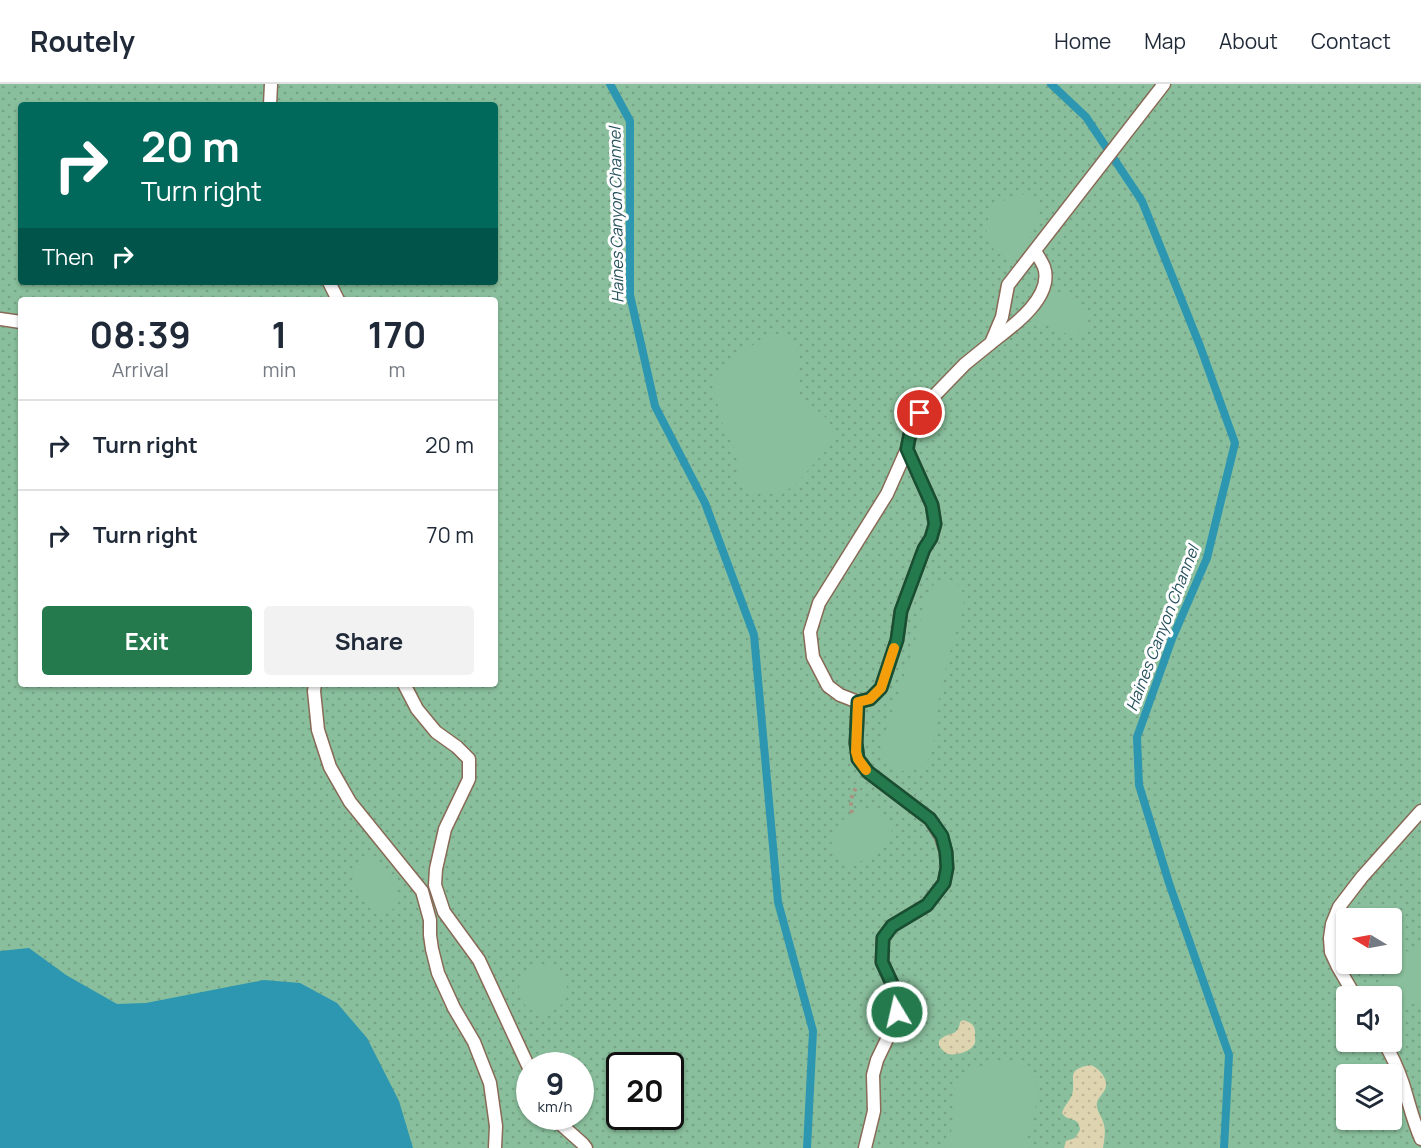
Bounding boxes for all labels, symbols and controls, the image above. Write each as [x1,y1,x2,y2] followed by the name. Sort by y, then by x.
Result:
[30,22,135,60] text: Routely
[1054,27,1111,55] text: Home
[1144,27,1186,55] text: Map
[1219,27,1278,55] text: About
[1311,27,1391,55] text: Contact
[141,117,240,175] text: 20 m
[603,125,629,303] water label: Haines Canyon Channel
[42,126,120,204] icon: right
[141,172,262,209] text: Turn right
[106,240,139,273] icon: right
[42,242,94,272] text: Then
[90,310,191,359] text: 08:39
[271,310,287,359] text: 1
[368,310,426,359] text: 170
[112,356,169,383] text: Arrival
[263,356,296,383] text: min
[389,356,406,383] text: m
[894,387,945,438] pin
[903,396,936,429] icon: arrive
[42,429,75,462] icon: right
[93,430,198,460] text: Turn right
[425,430,474,460] text: 20 m
[42,519,75,552] icon: right
[93,520,198,550] text: Turn right
[426,520,474,550] text: 70 m
[1120,540,1205,714] water label: Haines Canyon Channel
[42,606,252,675] button: Exit
[264,606,474,675] button: Share
[1336,908,1402,974] north arrow
[1336,908,1402,1130] map controls
[865,980,929,1044] position arrow
[1336,986,1402,1052] button: sound
[606,1052,684,1130] speed limit sign: 20
[546,1063,564,1104] text: 9
[1336,1064,1402,1130] button: layers
[538,1096,572,1117] text: km/h

